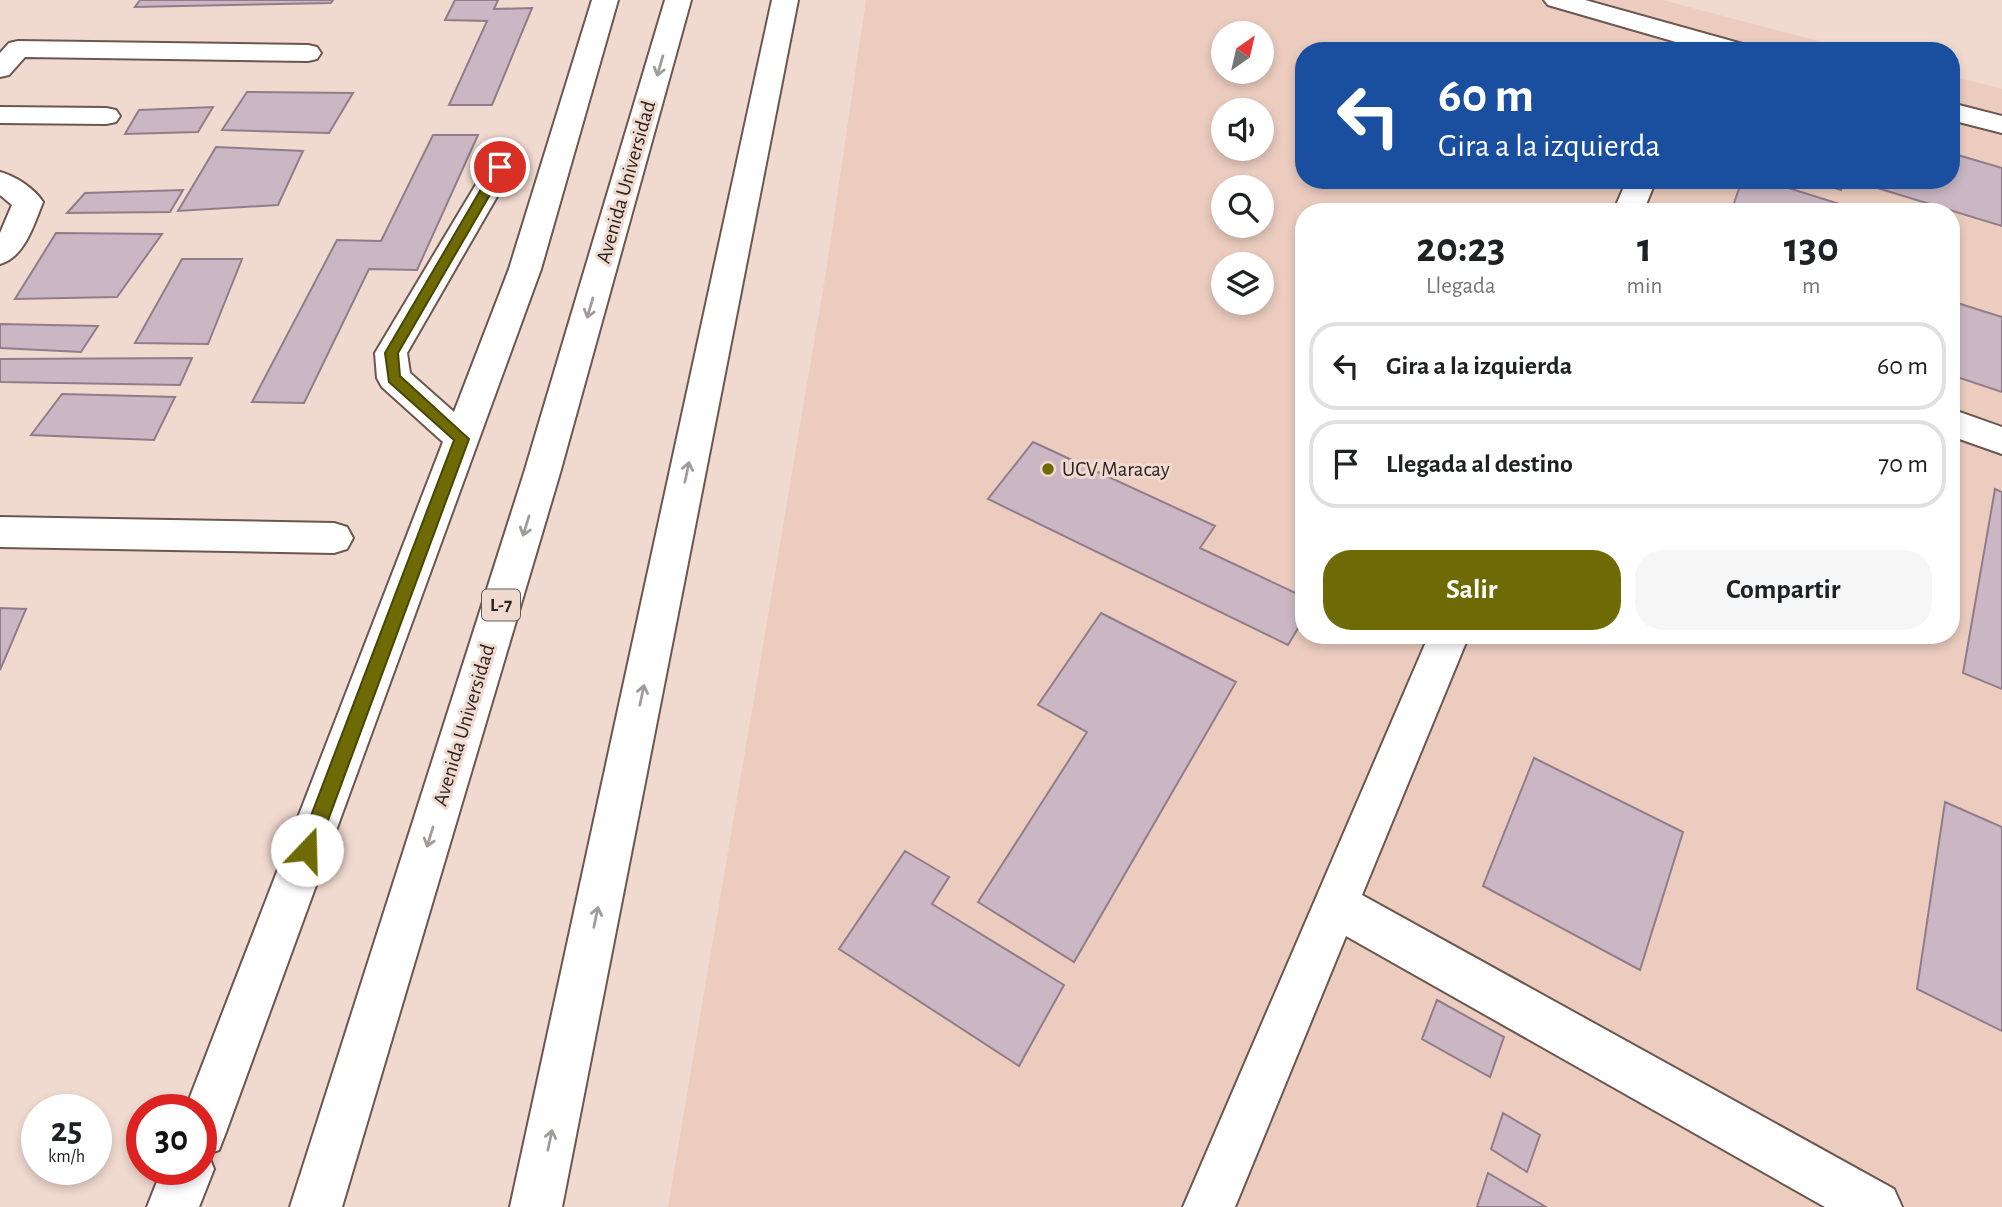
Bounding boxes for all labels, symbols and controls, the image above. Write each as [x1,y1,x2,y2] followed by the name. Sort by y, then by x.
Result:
[1211,21,1274,84] north arrow
[1211,21,1274,315] map controls
[652,54,665,76] one-way arrow
[1323,70,1414,161] icon: left
[1438,72,1534,121] text: 60 m
[593,98,659,266] street label: Avenida Universidad
[1211,98,1274,161] button: sound
[1438,130,1660,162] text: Gira a la izquierda
[470,137,530,197] pin
[481,148,519,186] icon: arrive
[1211,175,1274,238] button: search
[1416,227,1505,269] text: 20:23
[1637,227,1652,269] text: 1
[1784,227,1839,269] text: 130
[1211,252,1274,315] button: layers
[1426,275,1496,298] text: Llegada
[1627,275,1662,298] text: min
[1802,275,1820,298] text: m
[582,296,595,318] one-way arrow
[1327,347,1365,385] icon: left
[1386,353,1572,379] text: Gira a la izquierda
[1877,353,1928,379] text: 60 m
[1327,445,1365,483] icon: arrive
[1386,451,1573,477] text: Llegada al destino
[1878,451,1928,477] text: 70 m
[1062,459,1170,480] place label: UCV Maracay
[681,461,695,484] one-way arrow
[1040,461,1056,477] marker: UCV Maracay
[518,515,531,537] one-way arrow
[1323,550,1621,630] button: Salir
[1635,550,1932,630] button: Compartir
[482,590,520,620] road number: L-7
[429,642,499,808] street label: Avenida Universidad
[635,684,649,707] one-way arrow
[270,813,344,887] position arrow
[422,826,435,848] one-way arrow
[589,906,603,929] one-way arrow
[126,1094,217,1185] speed limit sign: 30
[51,1113,82,1148] text: 25
[543,1129,557,1152] one-way arrow
[48,1148,85,1166] text: km/h

